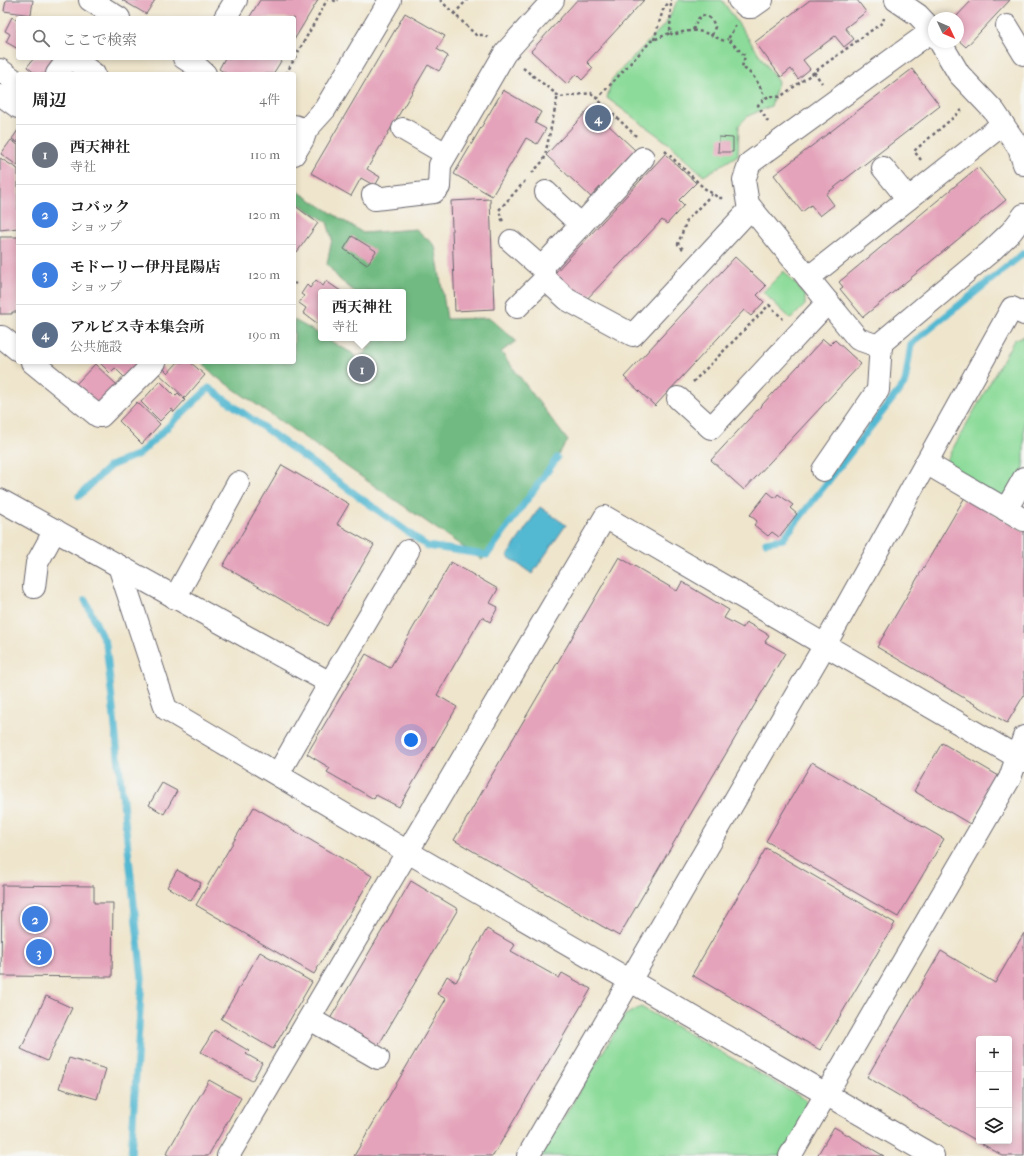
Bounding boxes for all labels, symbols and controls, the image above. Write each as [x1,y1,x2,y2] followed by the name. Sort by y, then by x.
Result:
[928,12,964,48] north arrow
[16,16,296,60] search box
[30,27,52,49] icon: search
[62,31,137,49] text: ここで検索
[32,90,66,110] text: 周辺
[259,92,280,107] text: 4件
[585,103,611,133] pin: 4
[70,138,130,156] text: 西天神社
[43,147,47,162] text: 1
[250,147,280,162] text: 110 m
[70,159,96,174] text: 寺社
[70,198,130,216] text: コバック
[42,207,48,222] text: 2
[248,207,280,222] text: 120 m
[70,219,122,234] text: ショップ
[70,258,220,276] text: モドーリー伊丹昆陽店
[42,267,48,282] text: 3
[248,267,280,282] text: 120 m
[70,279,122,294] text: ショップ
[318,289,406,341] popup
[332,298,392,316] text: 西天神社
[70,318,204,336] text: アルビス寺本集会所
[332,319,358,334] text: 寺社
[41,327,49,342] text: 4
[248,327,280,342] text: 190 m
[70,339,122,354] text: 公共施設
[349,354,375,384] pin: 1
[401,730,421,750] your location
[22,904,48,934] pin: 2
[26,937,52,967] pin: 3
[976,1036,1012,1144] map controls
[976,1036,1012,1072] button: +
[976,1072,1012,1108] button: −
[976,1108,1012,1144] button: layers

